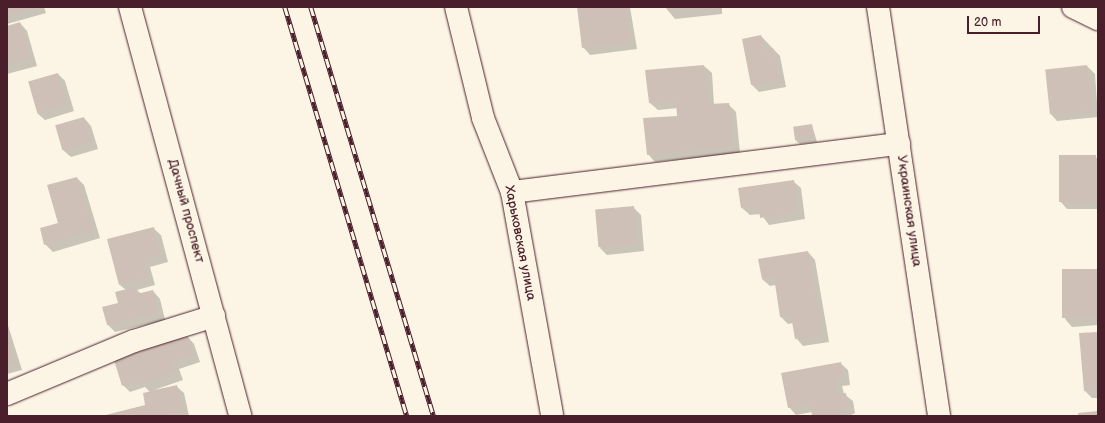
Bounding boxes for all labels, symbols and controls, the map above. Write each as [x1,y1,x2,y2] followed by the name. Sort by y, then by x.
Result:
[969,8,1042,34] scale bar
[974,15,1001,30] text: 20 m
[893,154,925,268] street label: Украинская улица
[165,157,207,265] street label: Дачный проспект
[501,184,539,302] street label: Харьковская улица

